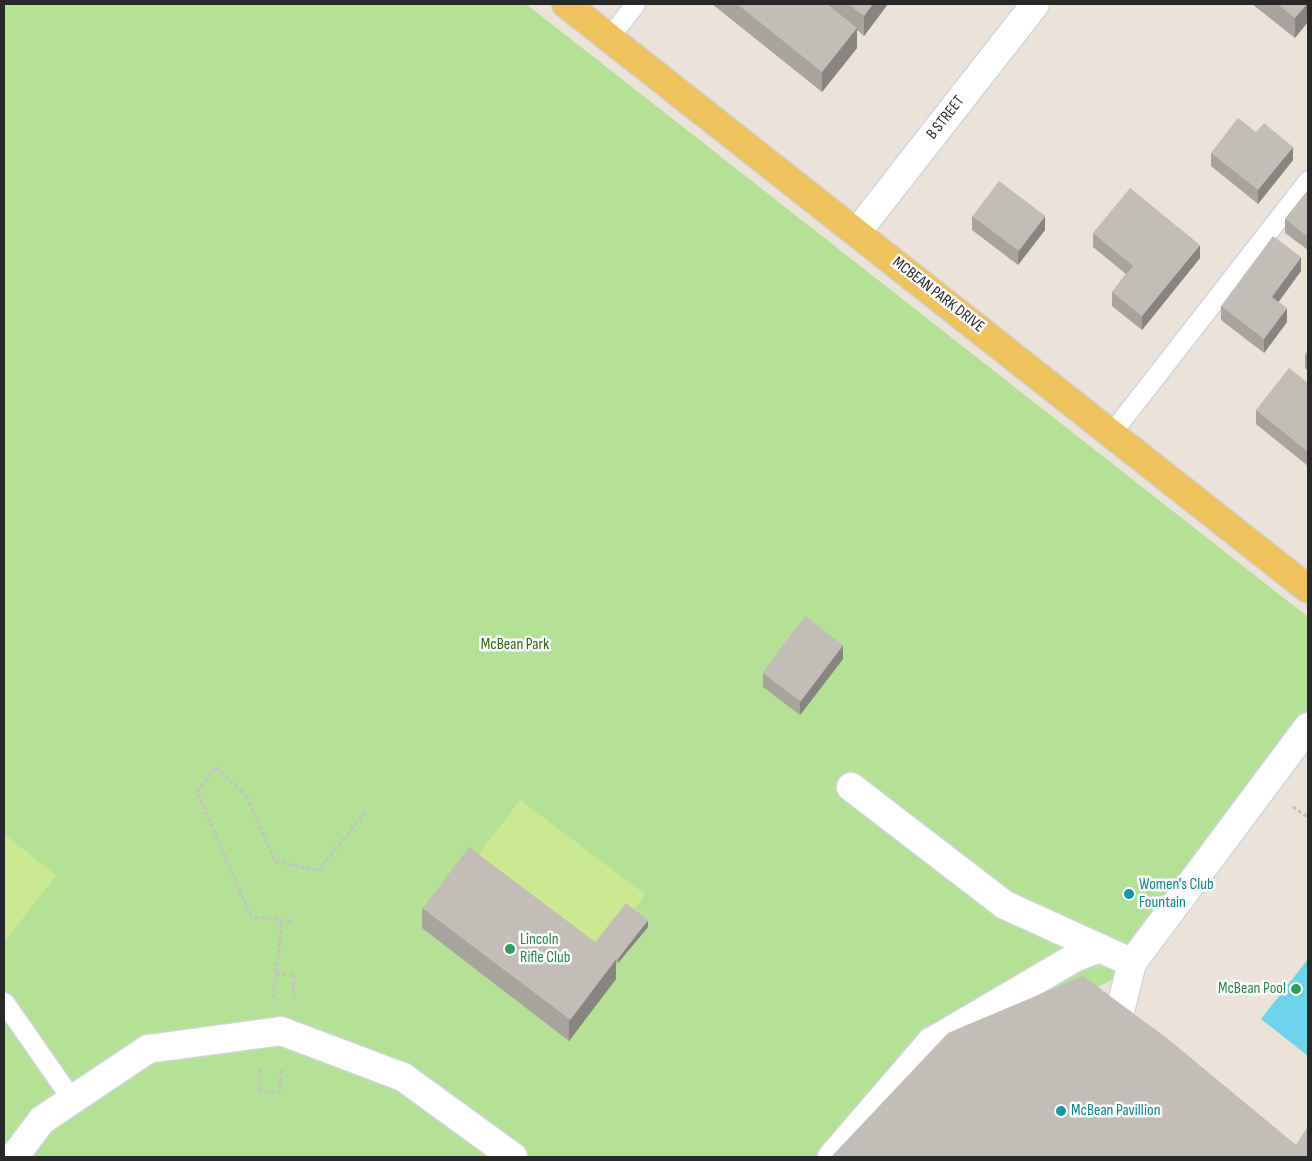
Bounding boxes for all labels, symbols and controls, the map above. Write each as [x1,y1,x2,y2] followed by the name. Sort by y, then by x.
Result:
[923,92,969,144] street label: B STREET
[888,253,988,337] street label: MCBEAN PARK DRIVE
[481,635,549,655] park label: McBean Park
[1139,875,1214,913] place label: Women's Club Fountain
[1123,888,1135,900] marker: Women's Club Fountain
[520,930,570,968] place label: Lincoln Rifle Club
[504,943,516,955] marker: Lincoln Rifle Club
[1218,979,1286,999] place label: McBean Pool
[1290,983,1302,995] marker: McBean Pool
[1071,1101,1161,1121] place label: McBean Pavillion
[1055,1105,1067,1117] marker: McBean Pavillion

